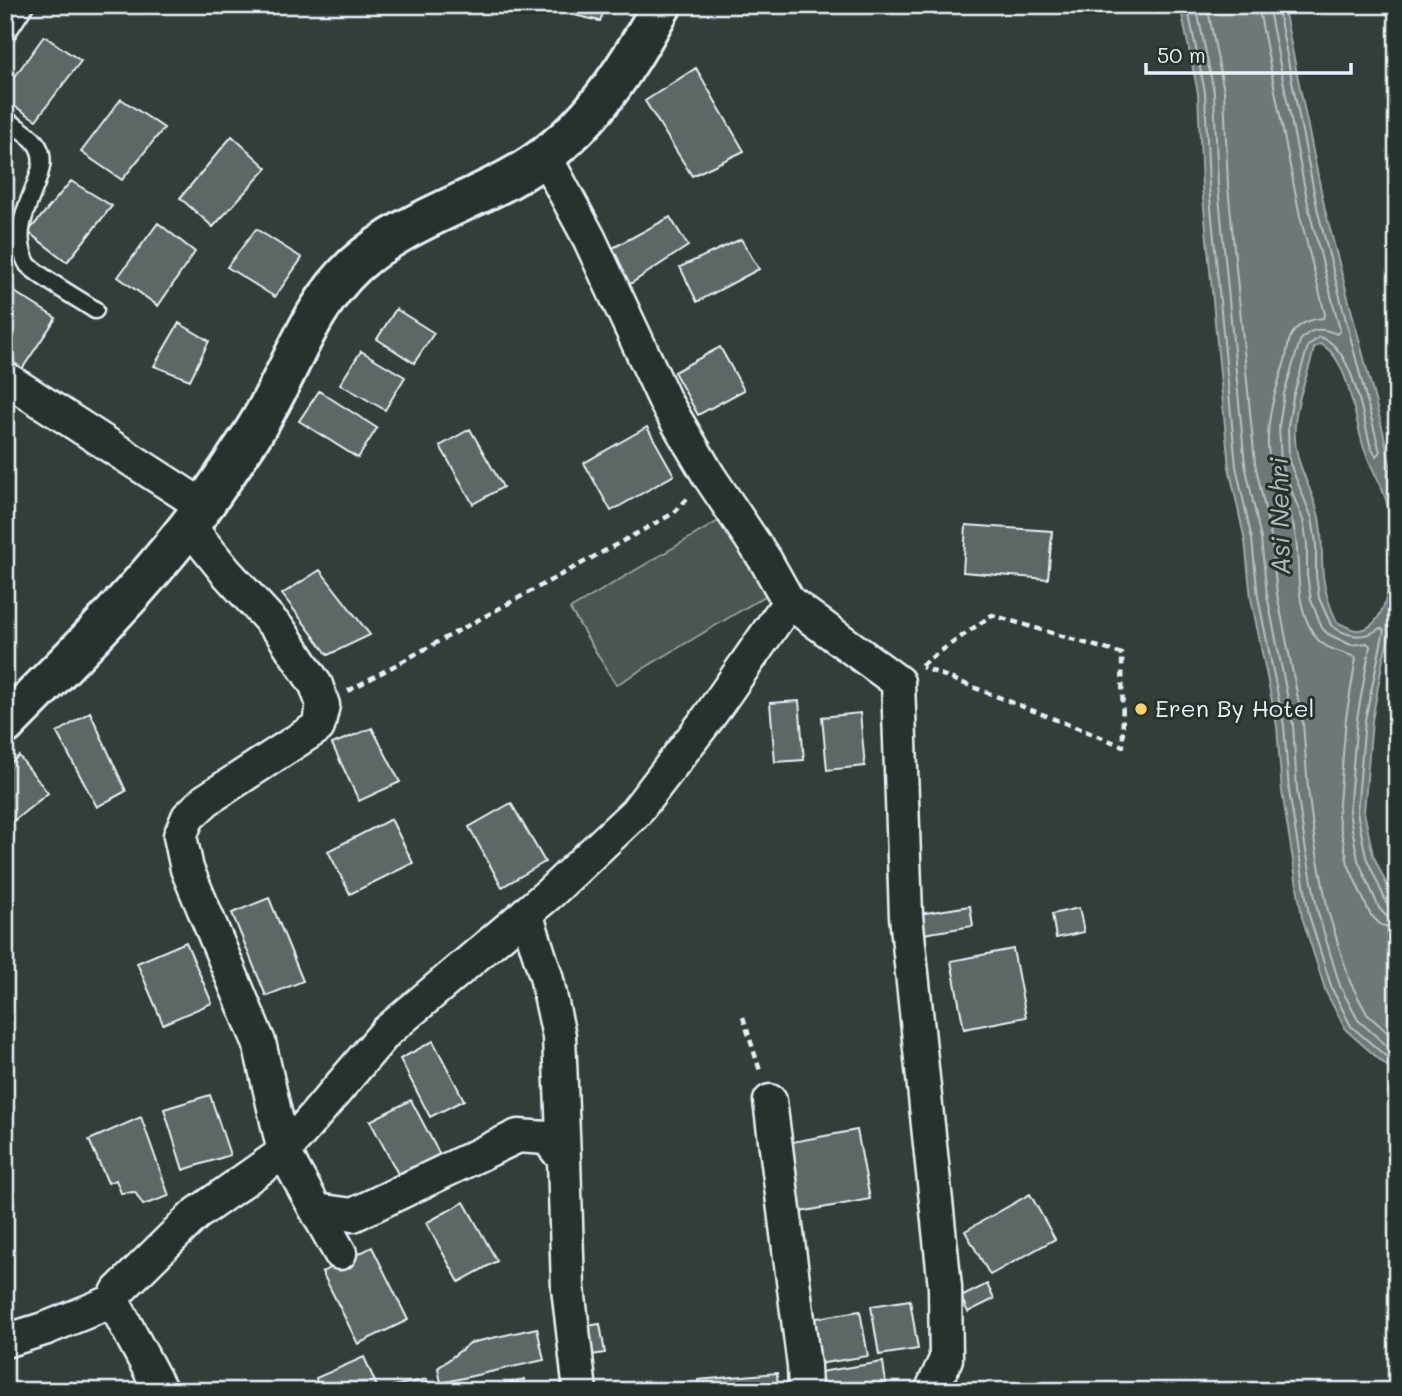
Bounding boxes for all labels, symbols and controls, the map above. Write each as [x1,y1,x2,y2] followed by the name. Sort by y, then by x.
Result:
[1146,32,1351,76] scale bar
[1157,41,1206,68] text: 50 m
[1261,457,1297,575] water label: Asi Nehri
[1155,692,1315,723] place label: Eren By Hotel
[1133,701,1149,717] marker: Eren By Hotel

